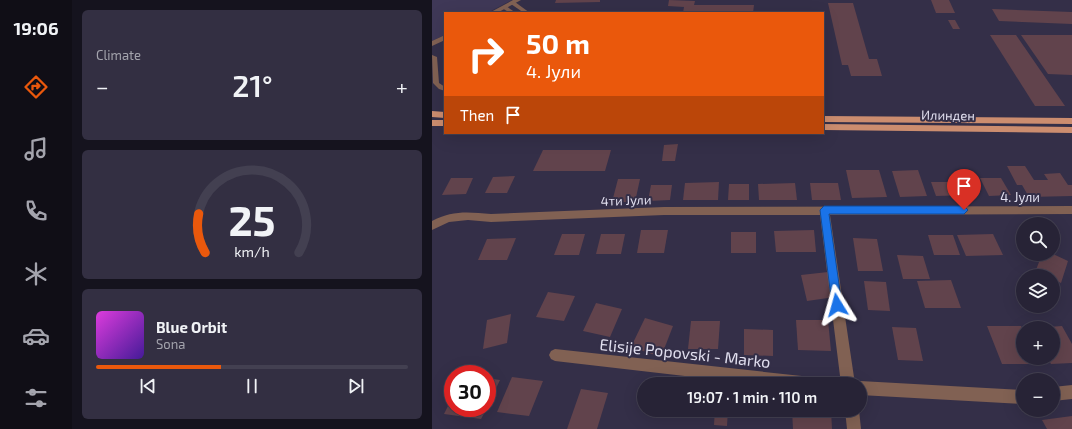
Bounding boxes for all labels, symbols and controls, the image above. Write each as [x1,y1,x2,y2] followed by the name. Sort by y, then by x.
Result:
[14,17,59,39] text: 19:06
[526,26,590,60] text: 50 m
[460,28,512,80] icon: right
[96,47,141,63] text: Climate
[526,60,581,82] text: 4. Јули
[232,67,273,103] text: 21°
[22,73,50,101] icon: directions
[96,73,109,99] text: −
[396,73,408,99] text: +
[502,104,524,126] icon: arrive
[460,106,494,124] text: Then
[921,107,975,123] street label: Илинден
[22,135,50,163] icon: music
[947,169,981,210] pin
[953,175,975,197] icon: arrive
[1000,189,1040,205] street label: 4. Јули
[600,191,652,209] street label: 4ти Јули
[228,193,276,243] text: 25
[22,197,50,225] icon: phone
[1016,217,1060,417] map controls
[1016,217,1060,261] button: search
[234,242,270,259] text: km/h
[22,260,50,288] icon: climate
[1016,269,1060,313] button: layers
[816,284,858,326] position arrow
[156,318,227,336] text: Blue Orbit
[1016,321,1060,365] button: +
[22,322,50,350] icon: car
[598,334,772,372] street label: Elisije Popovski - Marko
[156,336,185,352] text: Sona
[444,365,496,417] speed limit sign: 30
[1016,373,1060,417] button: −
[137,375,159,397] icon: previous
[241,375,263,397] icon: pause
[345,375,367,397] icon: next
[22,384,50,412] icon: filters
[687,388,817,406] text: 19:07 · 1 min · 110 m

